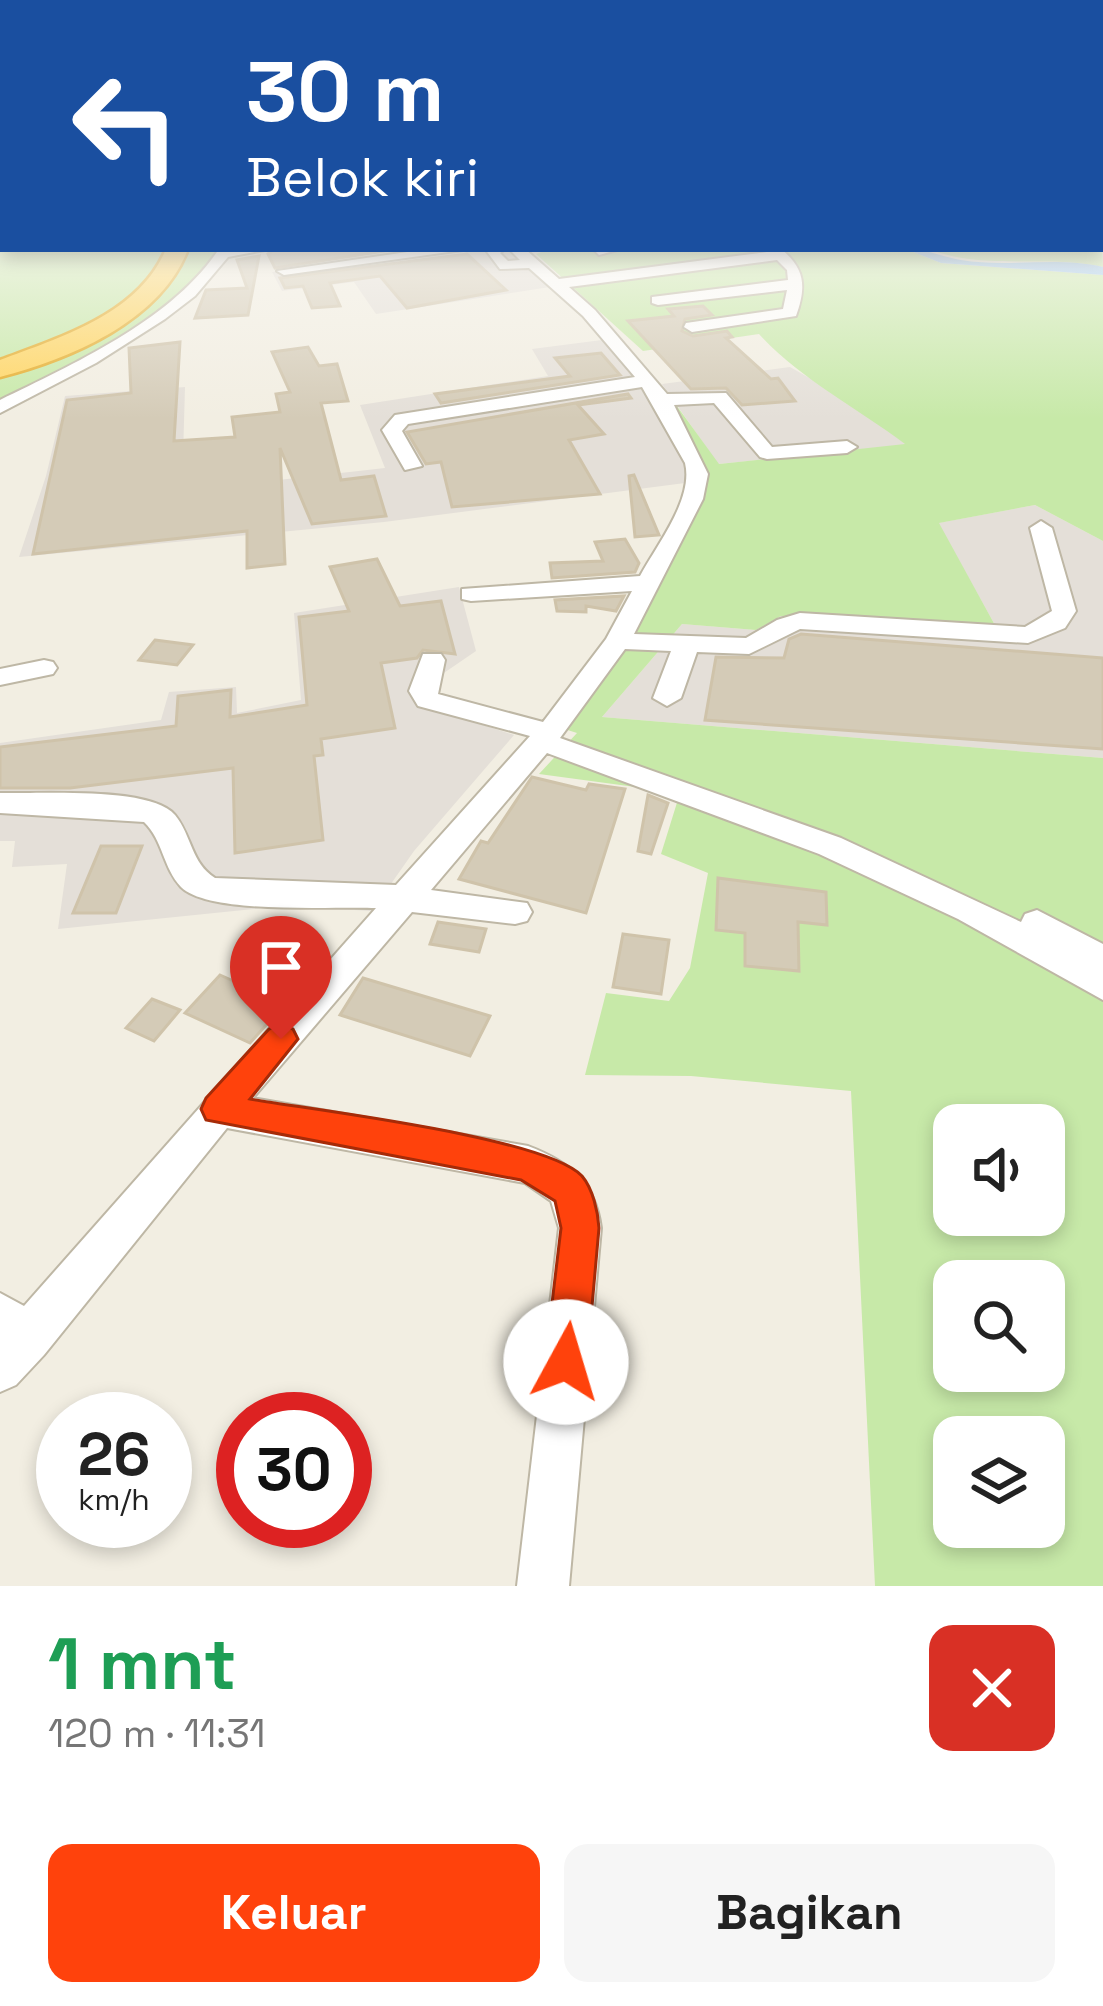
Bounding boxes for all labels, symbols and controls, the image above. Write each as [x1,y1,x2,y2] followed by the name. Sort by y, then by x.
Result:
[246,38,445,146] text: 30 m
[48,48,204,204] icon: left
[246,143,479,212] text: Belok kiri
[230,916,332,1039] pin
[248,934,314,1000] icon: arrive
[933,1104,1065,1548] map controls
[933,1104,1065,1236] button: sound
[933,1260,1065,1392] button: search
[503,1299,629,1425] position arrow
[216,1392,372,1548] speed limit sign: 30
[78,1416,150,1493] text: 26
[933,1416,1065,1548] button: layers
[78,1480,150,1519] text: km/h
[48,1618,237,1710] text: 1 mnt
[929,1625,1055,1751] button: close
[48,1709,266,1758] text: 120 m · 11:31
[48,1844,540,1982] button: Keluar
[564,1844,1055,1982] button: Bagikan

